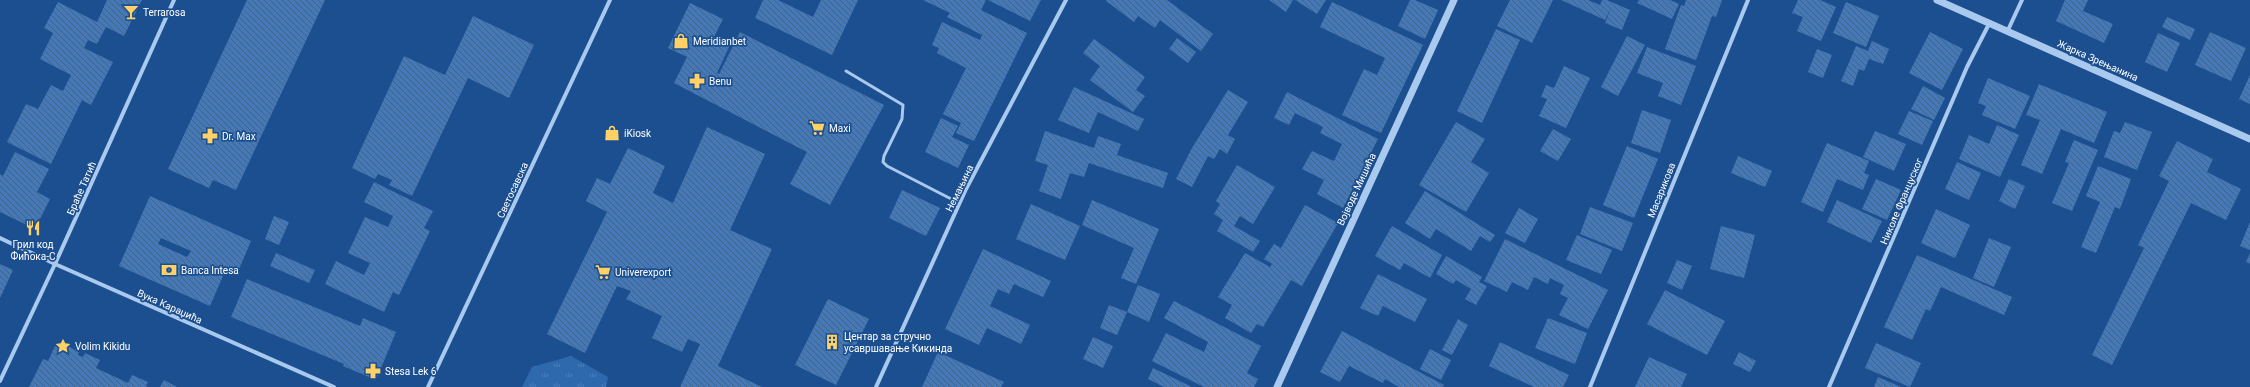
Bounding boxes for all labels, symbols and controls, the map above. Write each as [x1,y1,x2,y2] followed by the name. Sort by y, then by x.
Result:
[122,3,140,21] bar icon: Terrarosa
[143,7,185,18] place label: Terrarosa
[672,32,690,50] shop icon: Meridianbet
[693,36,746,47] place label: Meridianbet
[2056,38,2140,83] street label: Жарка Зрењанина
[688,72,706,90] pharmacy icon: Benu
[709,76,732,87] place label: Benu
[808,119,826,137] supermarket icon: Maxi
[829,123,851,134] place label: Maxi
[603,124,621,142] shop icon: iKiosk
[201,127,219,145] pharmacy icon: Dr. Max
[624,128,652,139] place label: iKiosk
[222,131,256,142] place label: Dr. Max
[1335,151,1378,227] street label: Војводе Мишића
[1877,155,1925,246] street label: Николе Француског
[65,160,98,217] street label: Браће Татић
[495,161,530,220] street label: Светосавска
[1645,161,1678,219] street label: Масарикова
[943,163,976,214] street label: Немањина
[24,219,42,237] restaurant icon: Грил код Фићока-С
[11,239,56,262] place label: Грил код Фићока-С
[160,261,178,279] bank icon: Banca Intesa
[594,263,612,281] supermarket icon: Univerexport
[181,265,239,276] place label: Banca Intesa
[615,267,671,278] place label: Univerexport
[136,287,204,326] street label: Вука Караџића
[844,331,952,354] place label: Центар за стручно усавршавање Кикинда
[823,333,841,351] building icon: Центар за стручно усавршавање Кикинда
[54,337,72,355] place icon: Volim Kikidu
[75,341,130,352] place label: Volim Kikidu
[364,362,382,380] pharmacy icon: Stesa Lek 6
[385,366,437,377] place label: Stesa Lek 6

